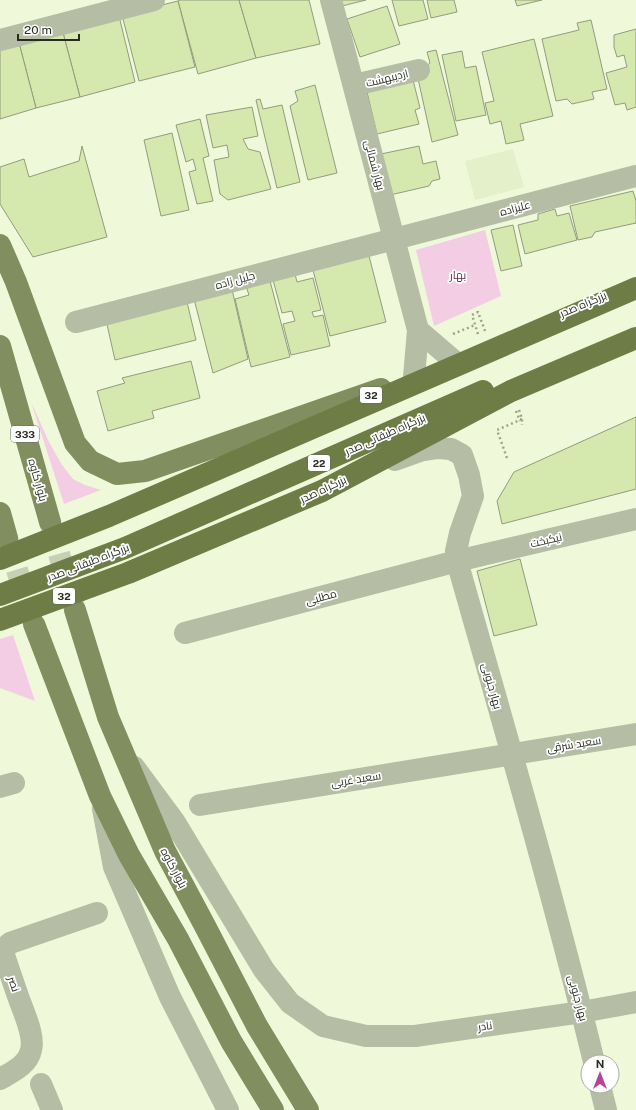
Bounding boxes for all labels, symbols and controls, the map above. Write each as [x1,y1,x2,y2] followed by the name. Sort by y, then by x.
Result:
[18,16,79,42] scale bar
[24,23,52,37] text: 20 m
[365,67,410,90] street label: اردیبهشت
[362,139,387,192] street label: بهار شمالی
[498,198,532,219] street label: علیزاده
[214,269,256,292] street label: جلیل زاده
[449,269,466,282] park label: بهار
[557,289,609,321] street label: بزرگراه صدر
[360,387,382,403] road number: 32
[342,411,428,458] street label: بزرگراه طبقاتی صدر
[11,426,39,442] road number: 333
[308,455,330,471] road number: 22
[25,457,50,503] street label: بلوار کاوه
[297,473,349,506] street label: بزرگراه صدر
[529,531,563,549] street label: نیکبخت
[44,541,131,584] street label: بزرگراه طبقاتی صدر
[304,587,338,608] street label: مطلبی
[53,588,75,604] road number: 32
[479,662,504,711] street label: بهار جنوبی
[546,734,602,755] street label: سعید شرقی
[330,769,382,790] street label: سعید غربی
[158,846,190,891] street label: بلوار کاوه
[5,974,22,994] street label: نصر
[565,974,590,1023] street label: بهار جنوبی
[476,1019,493,1034] street label: نادر
[580,1054,620,1094] north arrow
[596,1058,604,1070] text: N

